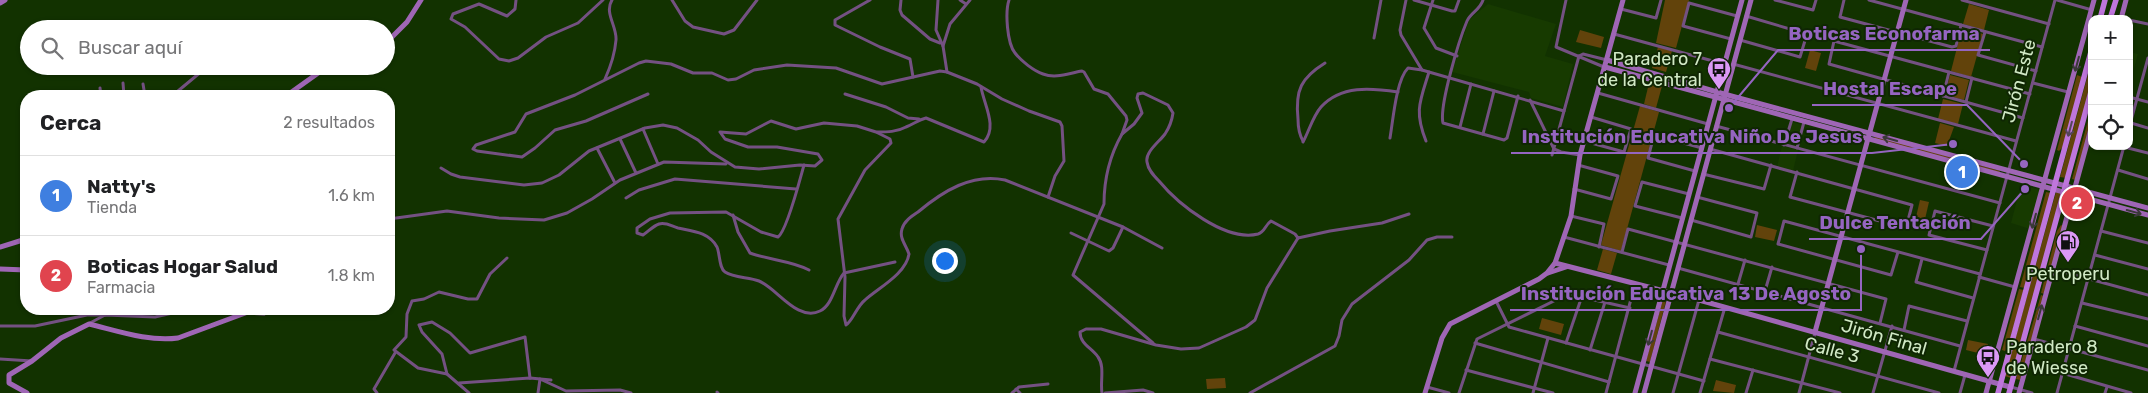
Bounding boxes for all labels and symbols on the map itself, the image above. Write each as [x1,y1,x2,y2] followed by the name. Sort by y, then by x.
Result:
[1778,16,1990,50] callout: Boticas Econofarma
[1788,22,1980,45] text: Boticas Econofarma
[1997,37,2041,125] street label: Jirón Este
[1597,48,1702,91] place label: Paradero 7 de la Central
[1706,56,1732,90] bus stop icon: Paradero 7 de la Central
[2071,56,2081,72] one-way arrow
[1812,71,1967,105] callout: Hostal Escape
[1823,77,1957,100] text: Hostal Escape
[1511,119,1872,153] callout: Institución Educativa Niño De Jesus
[2064,120,2074,136] one-way arrow
[1522,125,1862,148] text: Institución Educativa Niño De Jesus
[1882,133,1898,143] one-way arrow
[1946,153,1978,191] pin: 1
[2061,184,2093,222] pin: 2
[1809,205,1981,239] callout: Dulce Tentación
[2126,207,2142,217] one-way arrow
[1819,211,1971,234] text: Dulce Tentación
[2028,212,2038,228] one-way arrow
[2055,229,2081,263] fuel station icon: Petroperu
[932,248,958,274] your location
[2026,263,2110,285] place label: Petroperu
[1510,276,1861,310] callout: Institución Educativa 13 De Agosto
[1521,282,1851,305] text: Institución Educativa 13 De Agosto
[2036,305,2046,321] one-way arrow
[1839,314,1929,360] street label: Jirón Final
[1645,329,1654,345] one-way arrow
[1802,332,1862,368] street label: Calle 3
[2006,336,2098,379] place label: Paradero 8 de Wiesse
[1975,344,2001,378] bus stop icon: Paradero 8 de Wiesse

